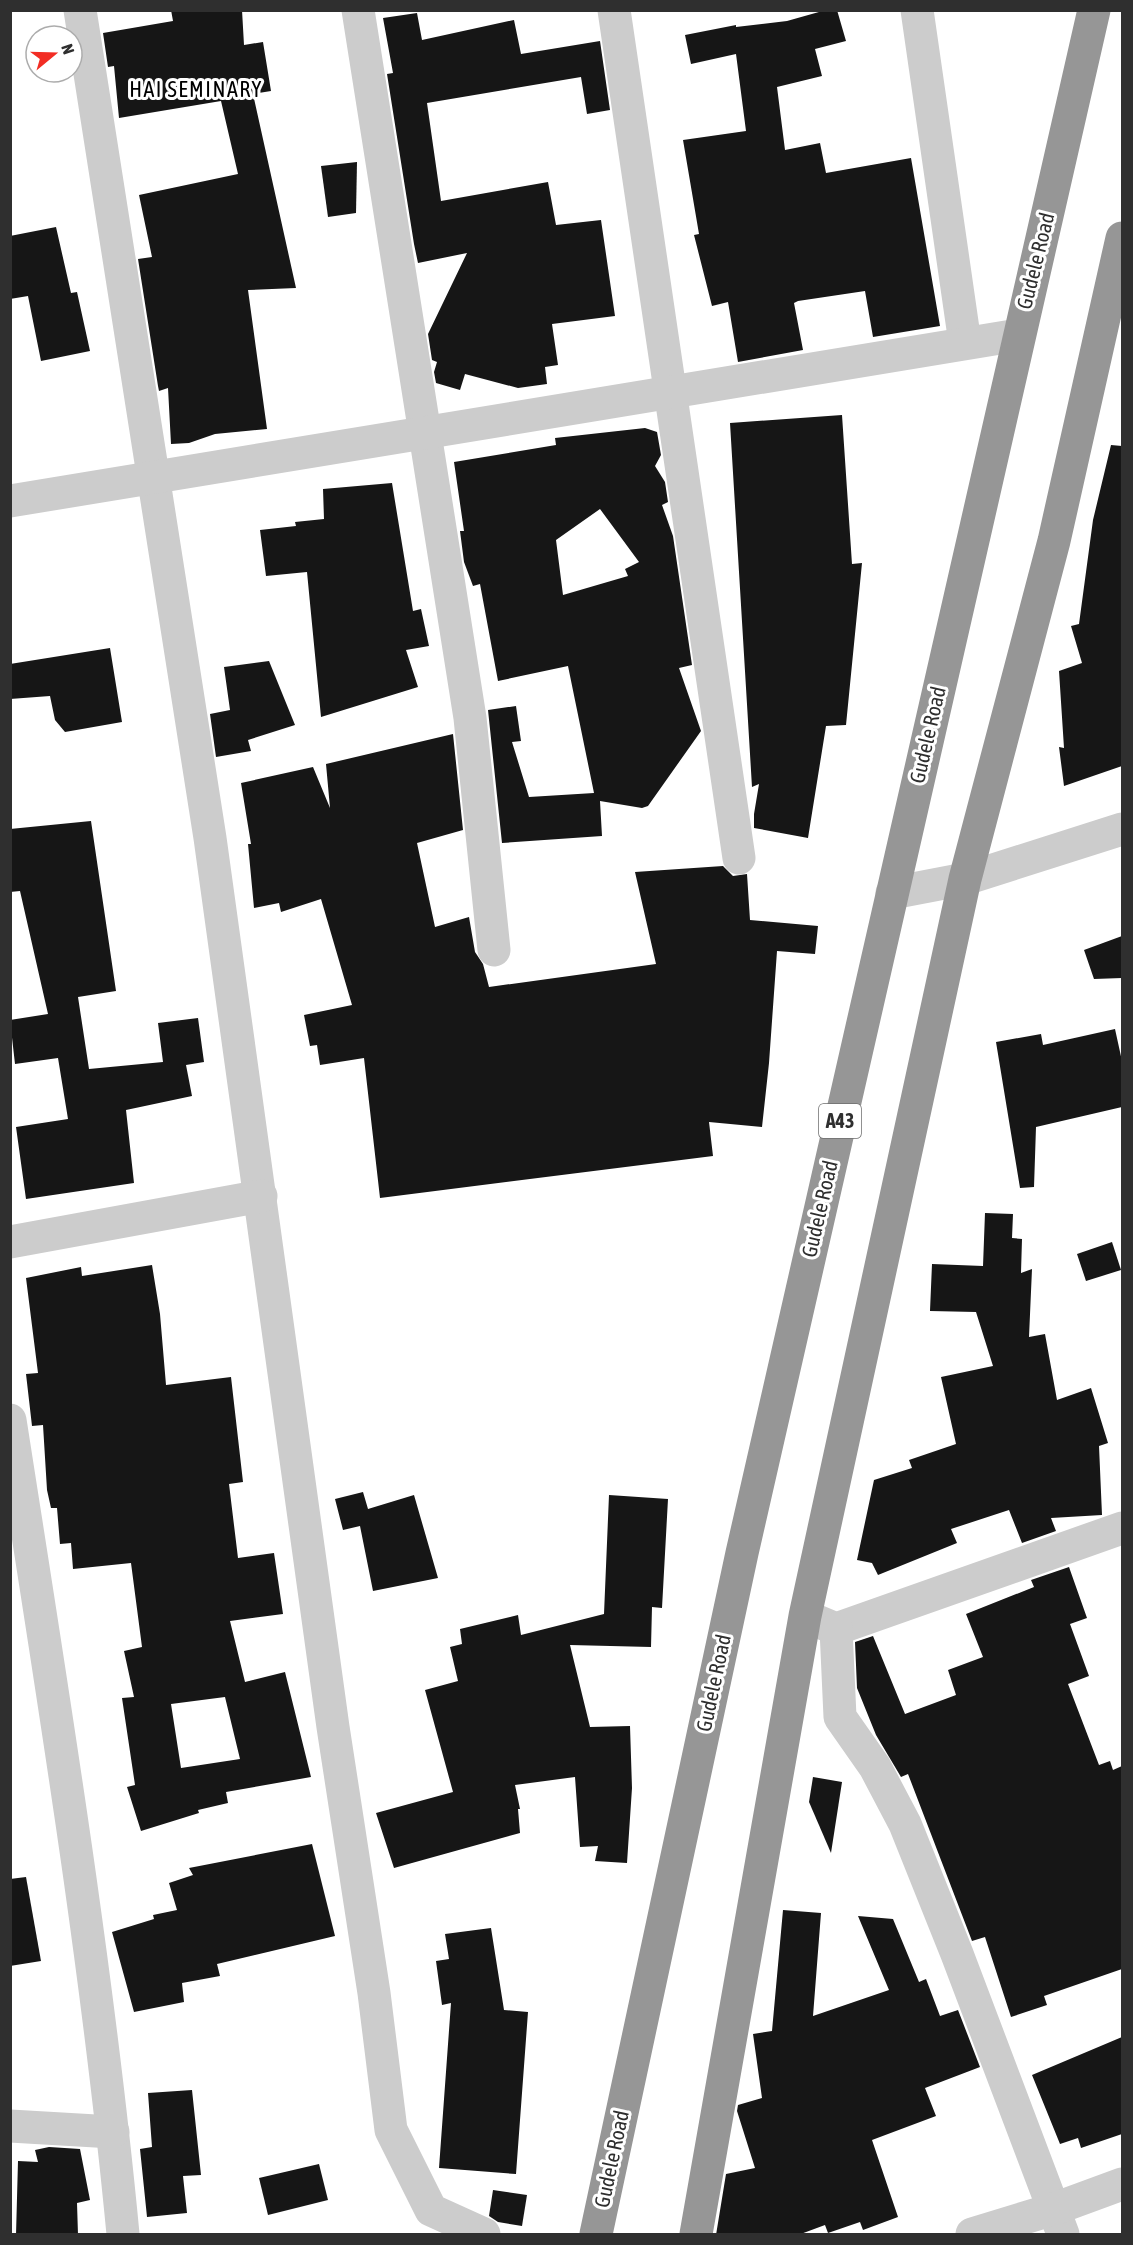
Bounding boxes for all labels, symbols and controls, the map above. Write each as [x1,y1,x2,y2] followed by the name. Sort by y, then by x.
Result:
[24,24,84,84] north arrow
[58,42,78,57] text: N
[129,76,263,102] district label: HAI SEMINARY
[1011,210,1059,312] street label: Gudele Road
[904,684,950,786] street label: Gudele Road
[819,1104,861,1138] road number: A43
[796,1158,842,1260] street label: Gudele Road
[691,1632,735,1734] street label: Gudele Road
[589,2108,633,2210] street label: Gudele Road

